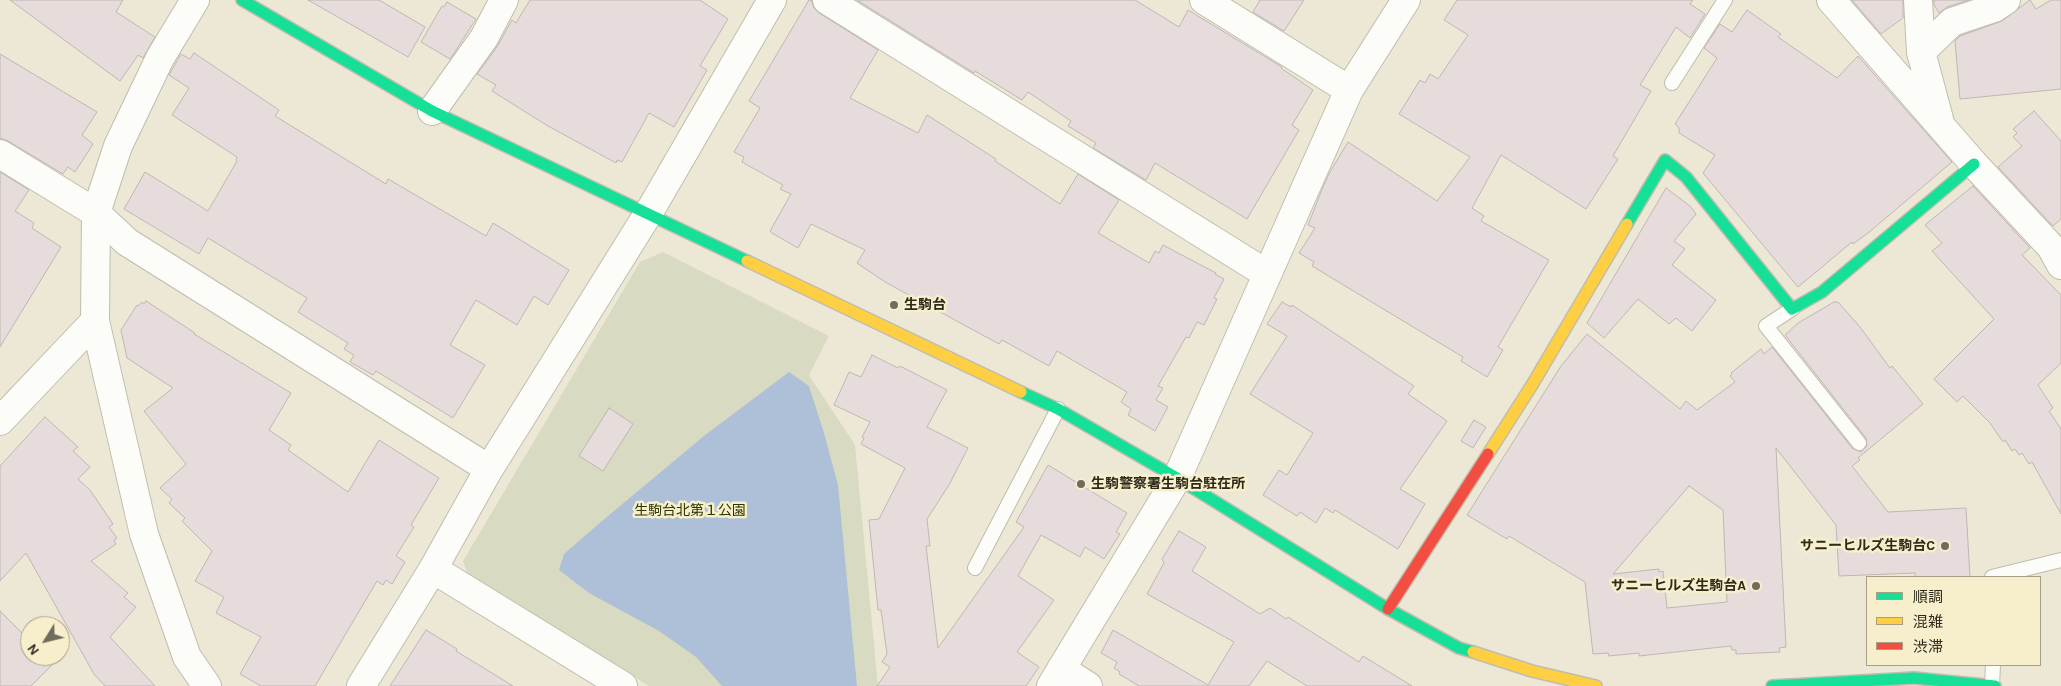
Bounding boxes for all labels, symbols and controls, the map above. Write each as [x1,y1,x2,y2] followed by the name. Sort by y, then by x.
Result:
[904,297,946,313] place label: 生駒台
[888,299,900,311] marker: 生駒台
[1091,476,1245,492] place label: 生駒警察署生駒台駐在所
[1075,478,1087,490] marker: 生駒警察署生駒台駐在所
[634,503,746,519] park label: 生駒台北第１公園
[1800,538,1935,554] place label: サニーヒルズ生駒台C
[1939,540,1951,552] marker: サニーヒルズ生駒台C
[1866,576,2041,666] legend
[1611,578,1746,594] place label: サニーヒルズ生駒台A
[1750,580,1762,592] marker: サニーヒルズ生駒台A
[1913,588,1943,606] text: 順調
[1913,613,1943,631] text: 混雑
[20,616,70,666] north arrow
[1913,638,1943,656] text: 渋滞
[23,640,43,659] text: N

